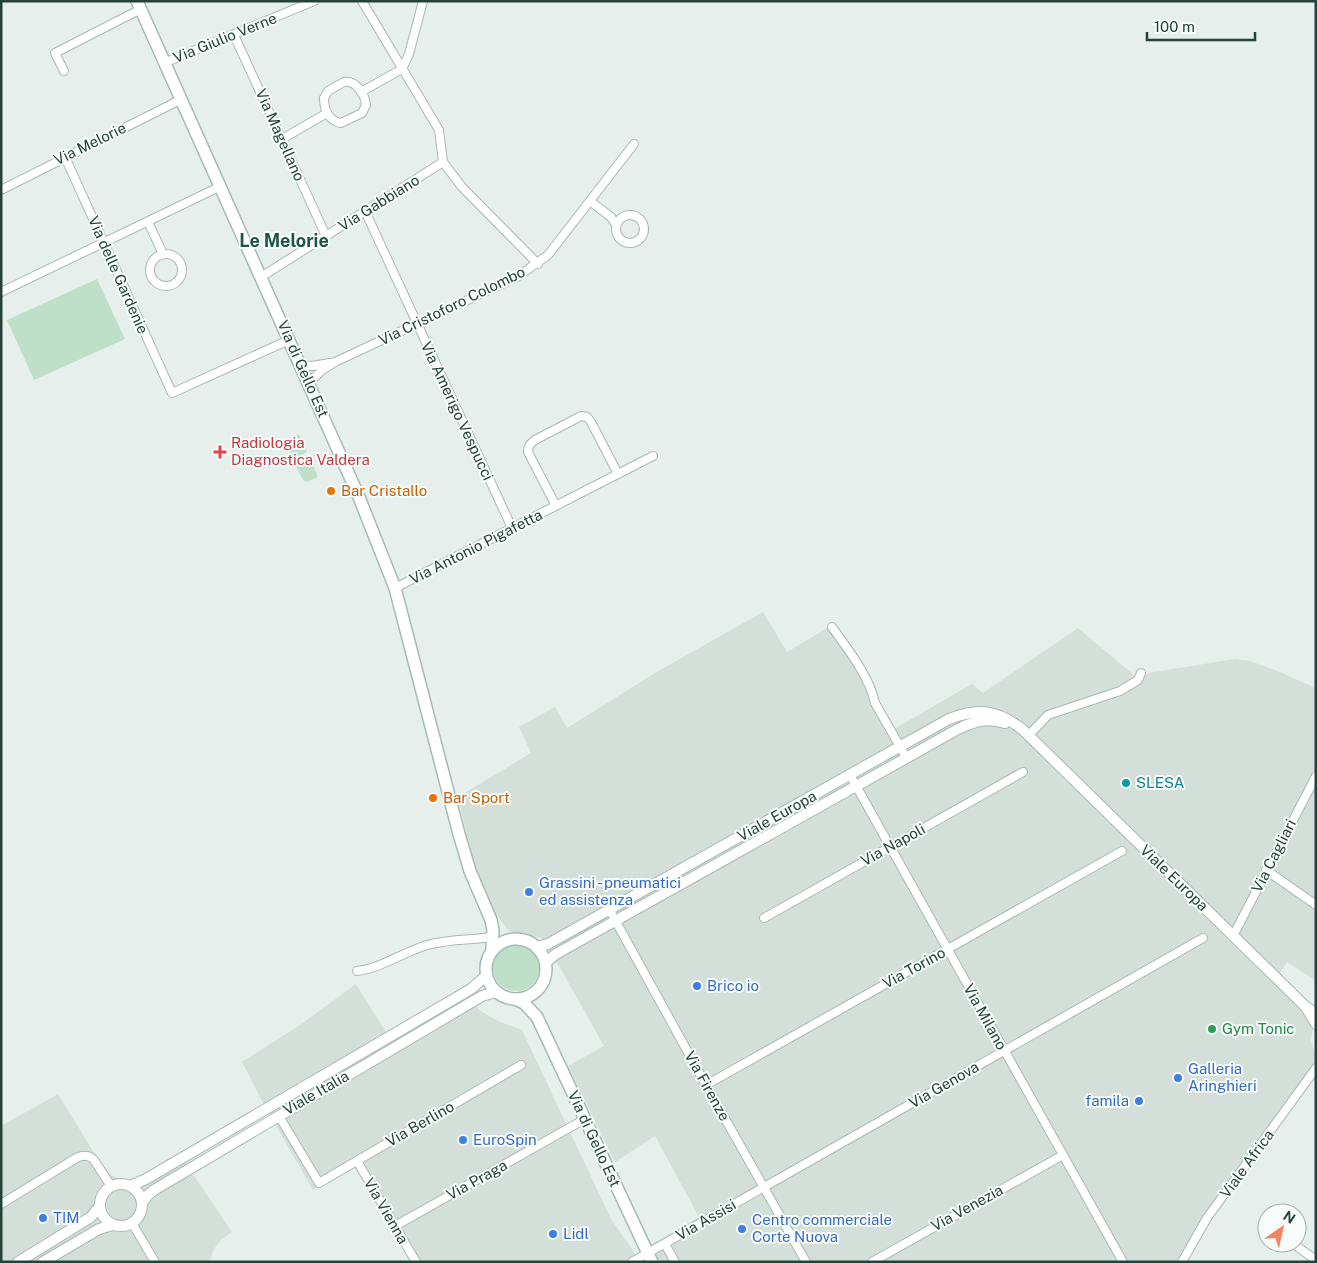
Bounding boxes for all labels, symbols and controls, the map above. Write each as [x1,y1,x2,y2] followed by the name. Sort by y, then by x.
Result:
[171,9,279,66] street label: Via Giulio Verne
[1147,10,1254,42] scale bar
[1154,18,1195,35] text: 100 m
[253,86,308,184] street label: Via Magellano
[51,119,129,168] street label: Via Melorie
[335,171,422,234] street label: Via Gabbiano
[85,213,152,336] street label: Via delle Gardenie
[239,230,329,251] district label: Le Melorie
[376,263,528,348] street label: Via Cristoforo Colombo
[274,318,333,420] street label: Via di Gello Est
[418,339,497,483] street label: Via Amerigo Vespucci
[231,434,370,468] place label: Radiologia Diagnostica Valdera
[213,445,227,459] marker: Radiologia Diagnostica Valdera
[341,482,427,499] place label: Bar Cristallo
[325,485,337,497] marker: Bar Cristallo
[407,506,545,587] street label: Via Antonio Pigafetta
[1136,774,1185,791] place label: SLESA
[1120,777,1132,789] marker: SLESA
[734,787,819,844] street label: Viale Europa
[443,789,510,806] place label: Bar Sport
[427,792,439,804] marker: Bar Sport
[1248,816,1299,895] street label: Via Cagliari
[858,820,928,869] street label: Via Napoli
[1137,841,1212,914] street label: Viale Europa
[539,874,681,908] place label: Grassini - pneumatici ed assistenza
[523,886,535,898] marker: Grassini - pneumatici ed assistenza
[880,943,948,992] street label: Via Torino
[707,977,759,994] place label: Brico io
[691,980,703,992] marker: Brico io
[960,981,1011,1053] street label: Via Milano
[1222,1020,1295,1037] place label: Gym Tonic
[1206,1023,1218,1035] marker: Gym Tonic
[681,1048,734,1124] street label: Via Firenze
[906,1058,982,1111] street label: Via Genova
[1188,1060,1257,1094] place label: Galleria Aringhieri
[280,1067,352,1118] street label: Viale Italia
[1172,1072,1184,1084] marker: Galleria Aringhieri
[565,1088,624,1190] street label: Via di Gello Est
[1085,1092,1129,1109] place label: famila
[1133,1095,1145,1107] marker: famila
[383,1097,457,1150] street label: Via Berlino
[1216,1126,1277,1201] street label: Viale Africa
[473,1131,537,1148] place label: EuroSpin
[457,1134,469,1146] marker: EuroSpin
[444,1156,510,1203] street label: Via Praga
[361,1175,412,1247] street label: Via Vienna
[928,1181,1006,1234] street label: Via Venezia
[673,1196,739,1244] street label: Via Assisi
[1257,1203,1307,1253] north arrow
[1280,1208,1298,1227] text: N
[53,1209,79,1226] place label: TIM
[752,1211,892,1245] place label: Centro commerciale Corte Nuova
[37,1212,49,1224] marker: TIM
[736,1223,748,1235] marker: Centro commerciale Corte Nuova
[563,1225,589,1242] place label: Lidl
[547,1228,559,1240] marker: Lidl

